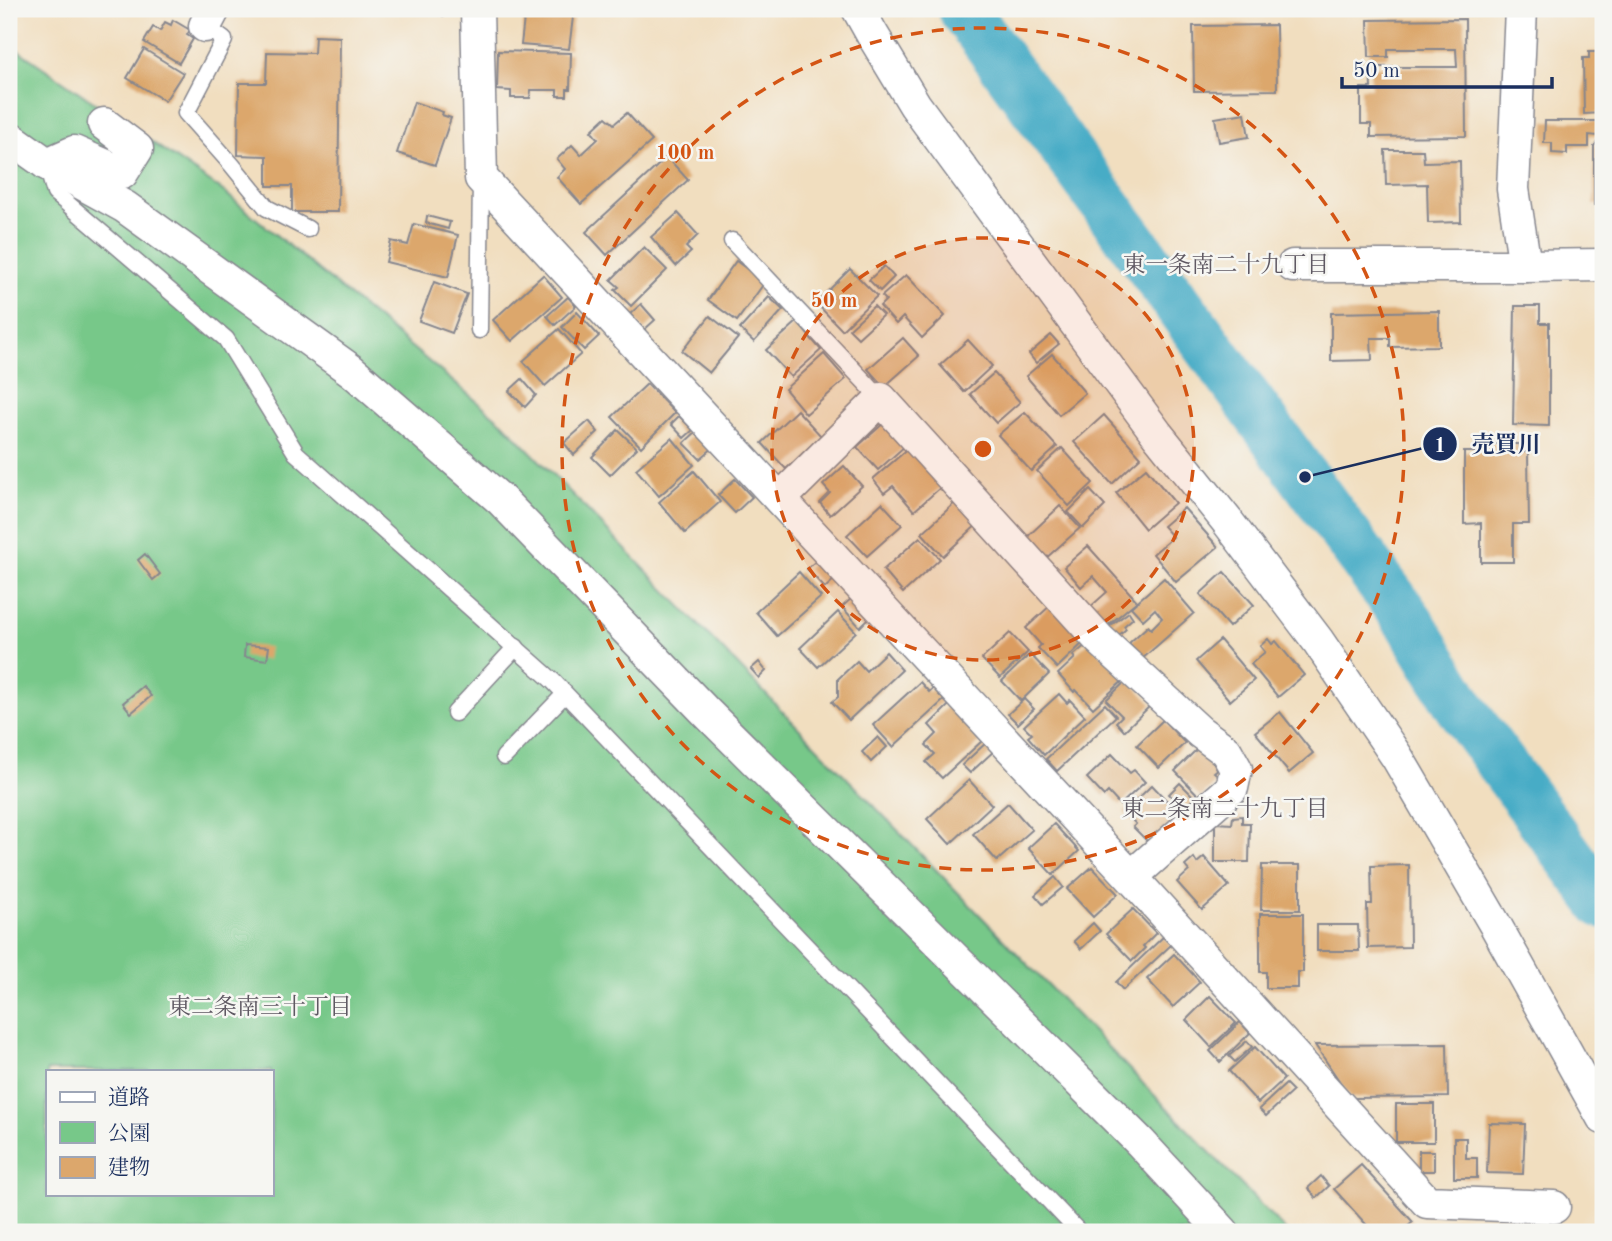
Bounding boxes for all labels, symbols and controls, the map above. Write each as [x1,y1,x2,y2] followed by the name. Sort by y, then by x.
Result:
[1342,46,1552,90] scale bar
[1353,61,1400,82] text: 50 m
[655,143,715,164] text: 100 m
[1123,252,1330,277] district label: 東一条南二十九丁目
[810,291,858,312] text: 50 m
[1423,422,1555,466] callout: 売買川
[1472,432,1541,457] text: 売買川
[1434,436,1446,457] text: 1
[971,437,995,461] centre of rings
[1122,796,1329,821] district label: 東二条南二十九丁目
[168,994,352,1019] district label: 東二条南三十丁目
[46,1070,273,1196] legend
[108,1086,150,1109] text: 道路
[108,1122,150,1145] text: 公園
[108,1156,150,1179] text: 建物

